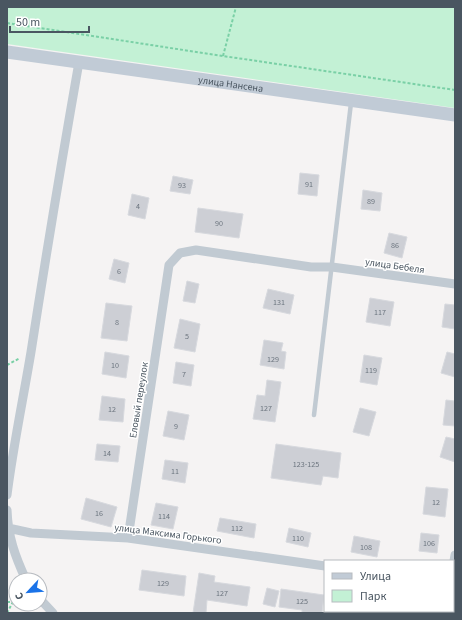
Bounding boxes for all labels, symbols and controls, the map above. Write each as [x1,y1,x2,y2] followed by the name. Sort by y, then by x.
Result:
[10,8,89,34] scale bar
[16,14,40,31] text: 50 m
[197,73,264,96] street label: улица Нансена
[305,179,313,190] house number: 91
[178,180,186,191] house number: 93
[367,196,375,207] house number: 89
[136,201,140,212] house number: 4
[215,218,223,229] house number: 90
[391,240,399,251] house number: 86
[364,255,425,277] street label: улица Бебеля
[117,266,121,277] house number: 6
[273,297,285,308] house number: 131
[374,307,386,318] house number: 117
[115,317,119,328] house number: 8
[185,331,189,342] house number: 5
[267,354,279,365] house number: 129
[111,360,119,371] house number: 10
[126,361,152,439] street label: Еловый переулок
[365,365,377,376] house number: 119
[182,369,186,380] house number: 7
[260,403,272,414] house number: 127
[108,404,116,415] house number: 12
[174,421,178,432] house number: 9
[103,448,111,459] house number: 14
[293,459,319,470] house number: 123-125
[171,466,179,477] house number: 11
[432,497,440,508] house number: 12
[95,508,103,519] house number: 16
[158,511,170,522] house number: 114
[113,520,222,548] street label: улица Максима Горького
[231,523,243,534] house number: 112
[292,533,304,544] house number: 110
[423,538,435,549] house number: 106
[360,542,372,553] house number: 108
[324,560,454,612] legend
[360,568,391,585] text: Улица
[8,572,48,612] north arrow
[157,578,169,589] house number: 129
[216,588,228,599] house number: 127
[360,588,386,605] text: Парк
[11,589,28,602] text: С
[296,596,308,607] house number: 125

